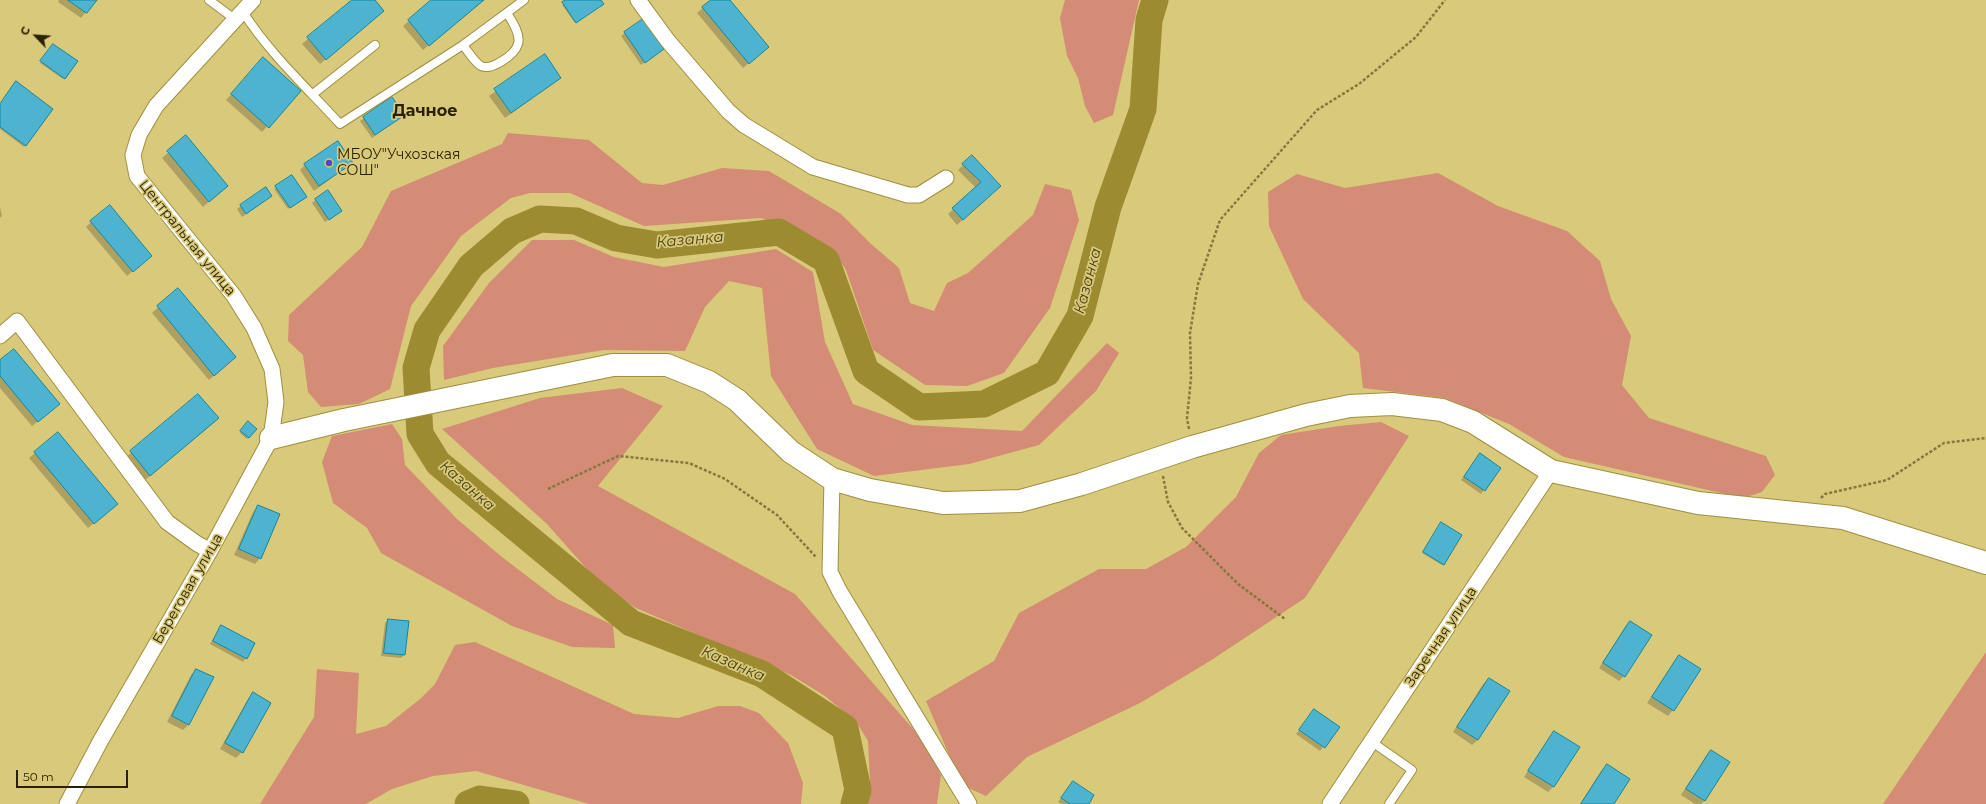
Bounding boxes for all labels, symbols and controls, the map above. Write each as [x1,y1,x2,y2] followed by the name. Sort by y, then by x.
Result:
[16,16,56,56] north arrow
[17,24,33,38] text: С
[393,101,457,121] district label: Дачное
[337,147,460,180] place label: МБОУ"Учхозская СОШ"
[324,158,334,168] marker: МБОУ"Учхозская СОШ"
[135,177,239,299] street label: Центральная улица
[656,228,724,252] water label: Казанка
[1071,246,1105,316] water label: Казанка
[436,457,498,515] water label: Казанка
[150,531,226,647] street label: Береговая улица
[1401,584,1481,690] street label: Заречная улица
[698,643,768,685] water label: Казанка
[18,762,130,788] scale bar
[23,769,54,784] text: 50 m

